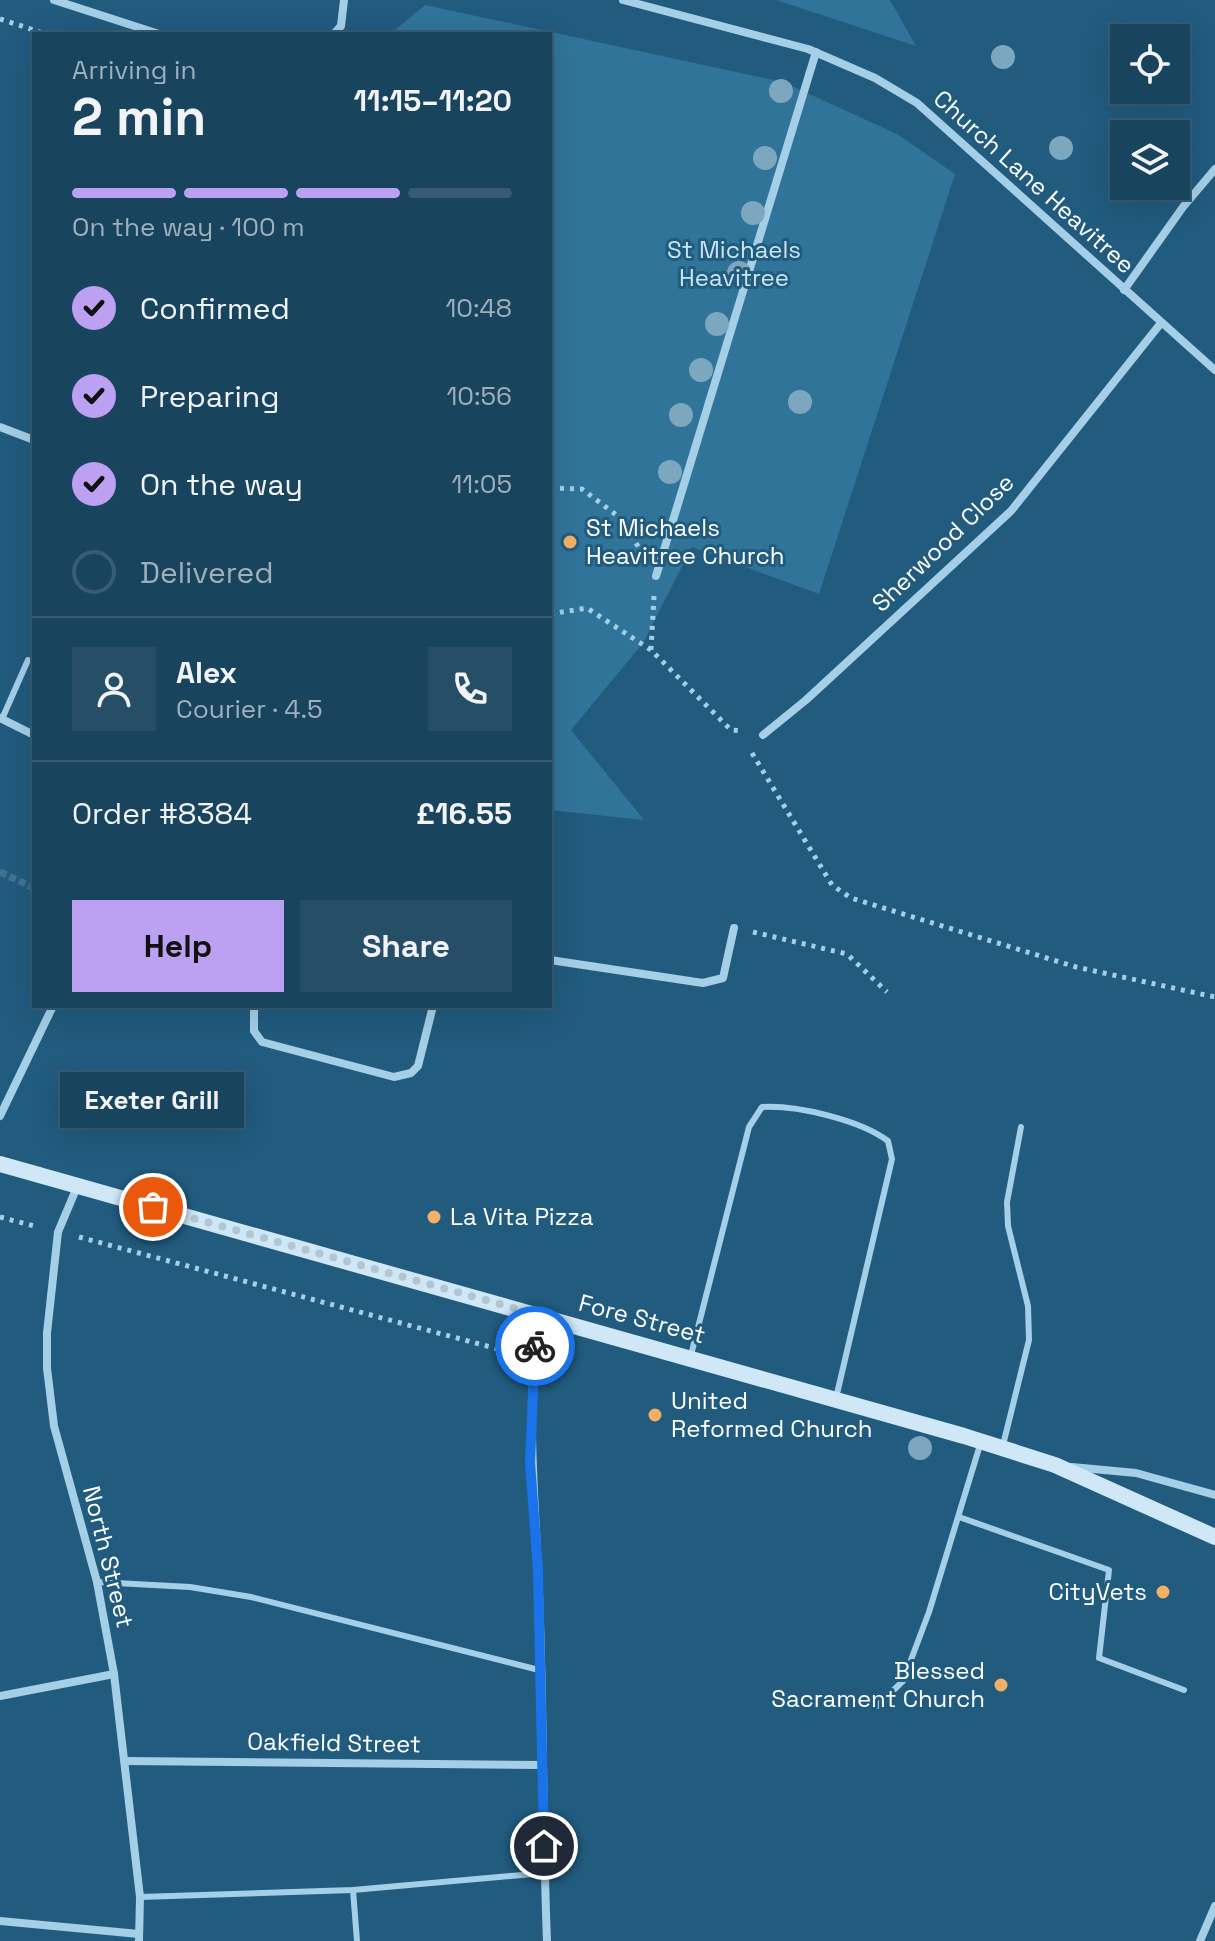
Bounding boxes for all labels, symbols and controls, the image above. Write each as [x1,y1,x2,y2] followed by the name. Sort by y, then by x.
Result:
[1110,24,1190,200] map controls
[1110,24,1190,104] button: locate
[72,53,196,87] text: Arriving in
[354,81,512,120] text: 11:15–11:20
[927,83,1141,280] street label: Church Lane Heavitree
[72,84,206,150] text: 2 min
[1110,120,1190,200] button: layers
[72,210,305,244] text: On the way · 100 m
[667,234,801,293] park label: St Michaels Heavitree
[72,286,116,330] icon: check
[140,289,290,328] text: Confirmed
[445,291,512,325] text: 10:48
[72,374,116,418] icon: check
[140,377,279,416] text: Preparing
[446,379,512,413] text: 10:56
[72,462,116,506] icon: check
[140,465,303,504] text: On the way
[451,467,512,501] text: 11:05
[865,467,1020,618] street label: Sherwood Close
[586,512,784,571] place label: St Michaels Heavitree Church
[561,533,579,551] marker: St Michaels Heavitree Church
[140,553,274,592] text: Delivered
[72,647,156,731] button: person
[428,647,512,731] button: phone
[176,653,237,692] text: Alex
[176,692,323,726] text: Courier · 4.5
[72,794,252,833] text: Order #8384
[416,794,512,833] text: £16.55
[72,900,284,992] button: Help
[300,900,512,992] button: Share
[61,1071,245,1127] callout: Exeter Grill
[84,1083,220,1117] text: Exeter Grill
[119,1173,187,1241] pin
[131,1185,175,1229] icon: bag
[450,1201,594,1232] place label: La Vita Pizza
[425,1208,443,1226] marker: La Vita Pizza
[575,1287,709,1350] street label: Fore Street
[495,1306,575,1386] courier
[513,1324,557,1368] icon: bike
[671,1385,873,1444] place label: United Reformed Church
[646,1406,664,1424] marker: United Reformed Church
[76,1483,141,1631] street label: North Street
[1049,1576,1147,1607] place label: CityVets
[1154,1583,1172,1601] marker: CityVets
[771,1655,985,1714] place label: Blessed Sacrament Church
[992,1676,1010,1694] marker: Blessed Sacrament Church
[247,1725,421,1760] street label: Oakfield Street
[510,1812,578,1880] pin
[522,1824,566,1868] icon: home

